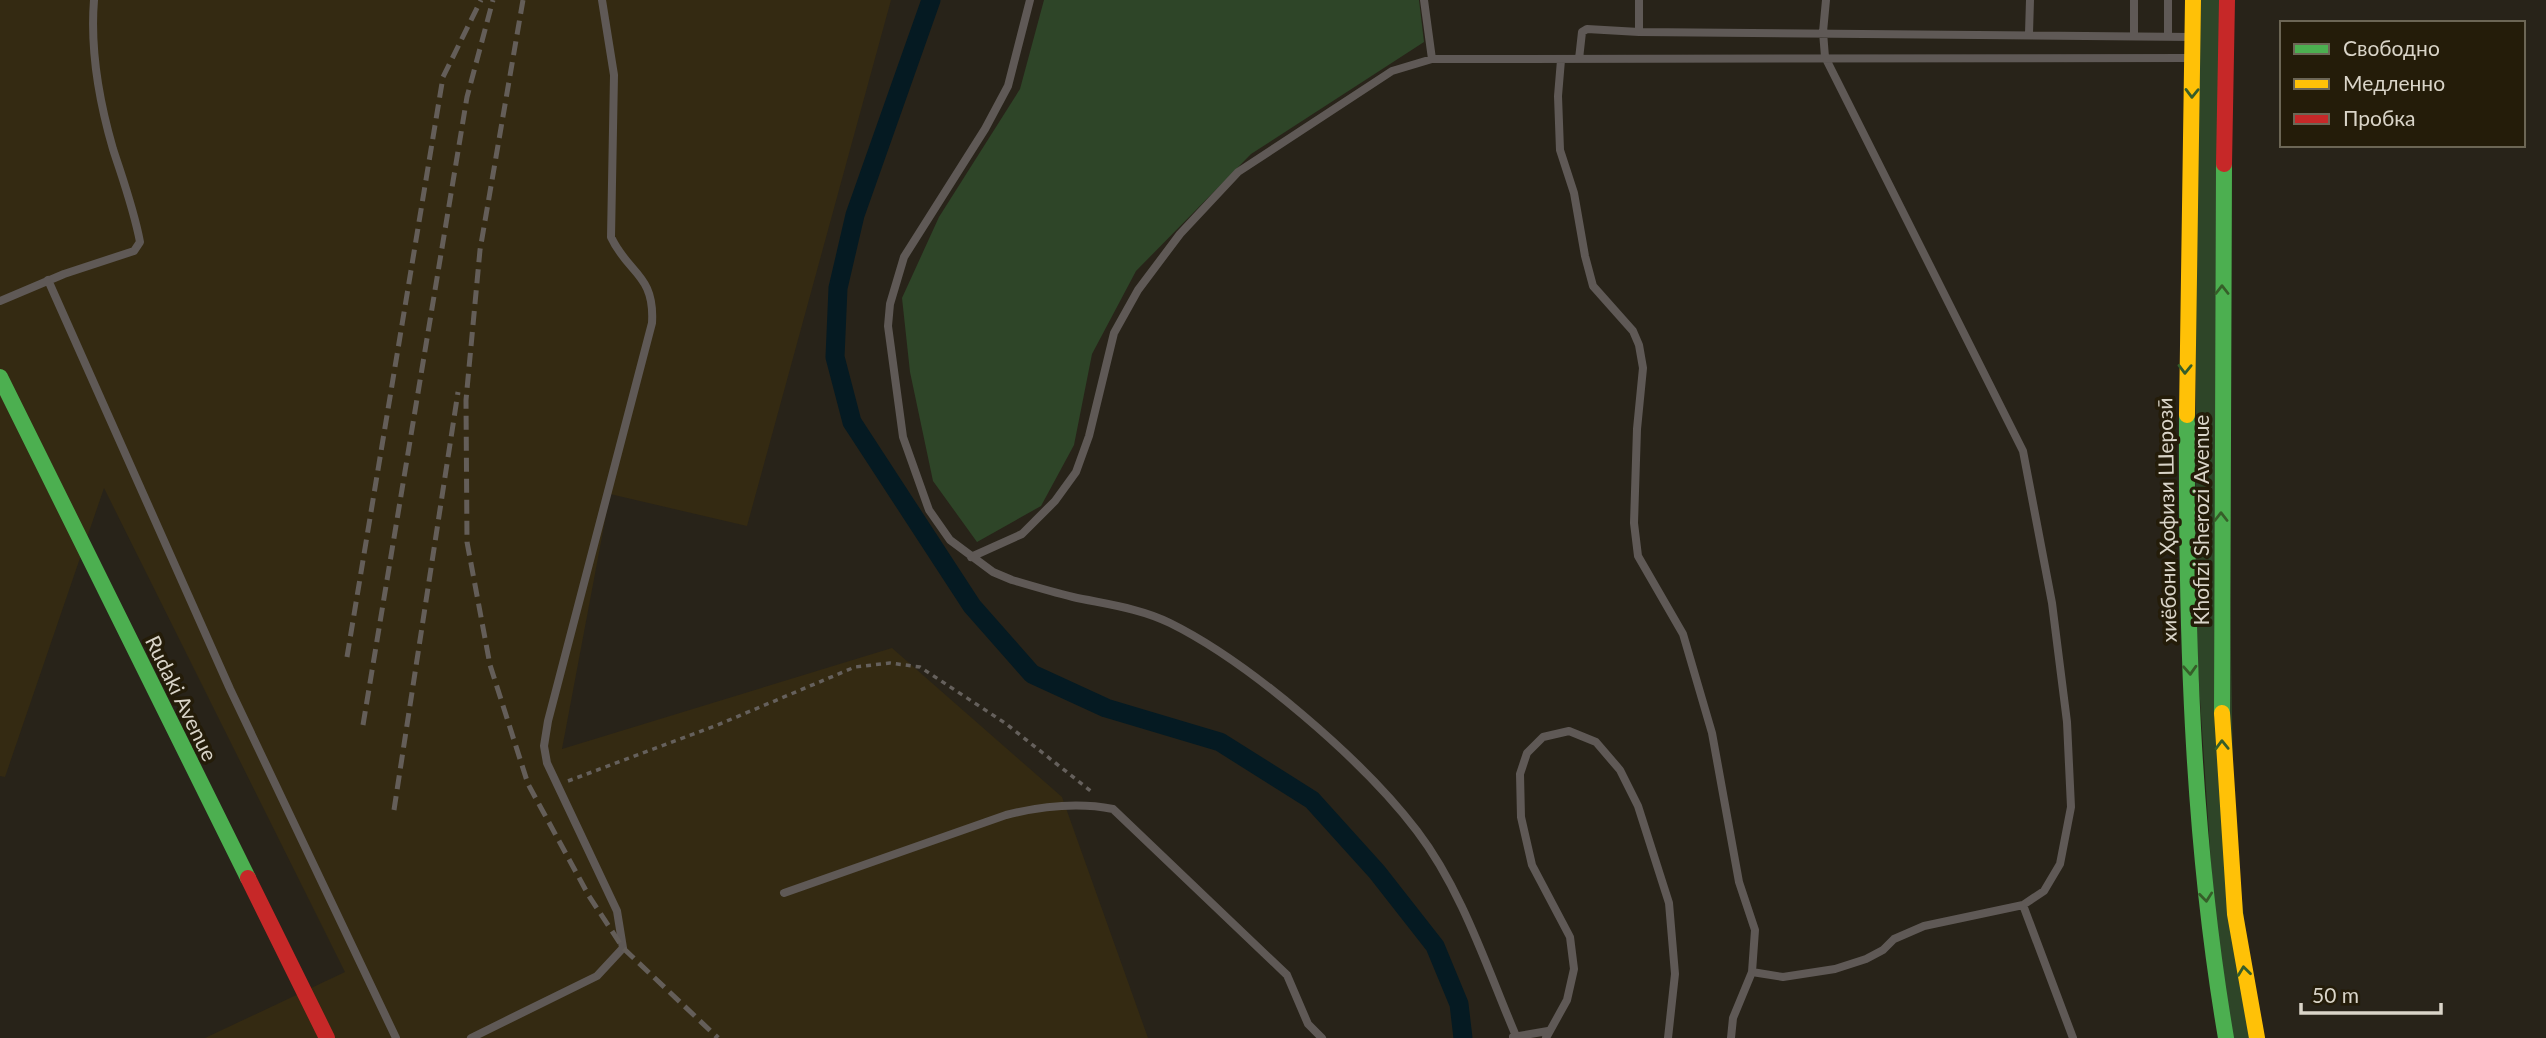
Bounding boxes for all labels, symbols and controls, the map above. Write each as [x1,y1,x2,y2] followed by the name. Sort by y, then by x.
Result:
[2280,21,2525,147] legend
[2343,35,2440,60] text: Свободно
[2343,70,2445,95] text: Медленно
[2184,88,2200,98] one-way arrow
[2343,105,2416,130] text: Пробка
[2214,284,2230,295] one-way arrow
[2178,364,2193,375] one-way arrow
[2151,397,2181,643] street label: хиёбони Ҳофизи Шерозӣ
[2188,415,2213,625] street label: Khofizi Sherozi Avenue
[2213,512,2229,522] one-way arrow
[141,631,223,765] street label: Rudaki Avenue
[2183,665,2198,676] one-way arrow
[2214,739,2230,750] one-way arrow
[2198,892,2213,903] one-way arrow
[2236,965,2251,977] one-way arrow
[2301,972,2441,1016] scale bar
[2312,982,2359,1007] text: 50 m

